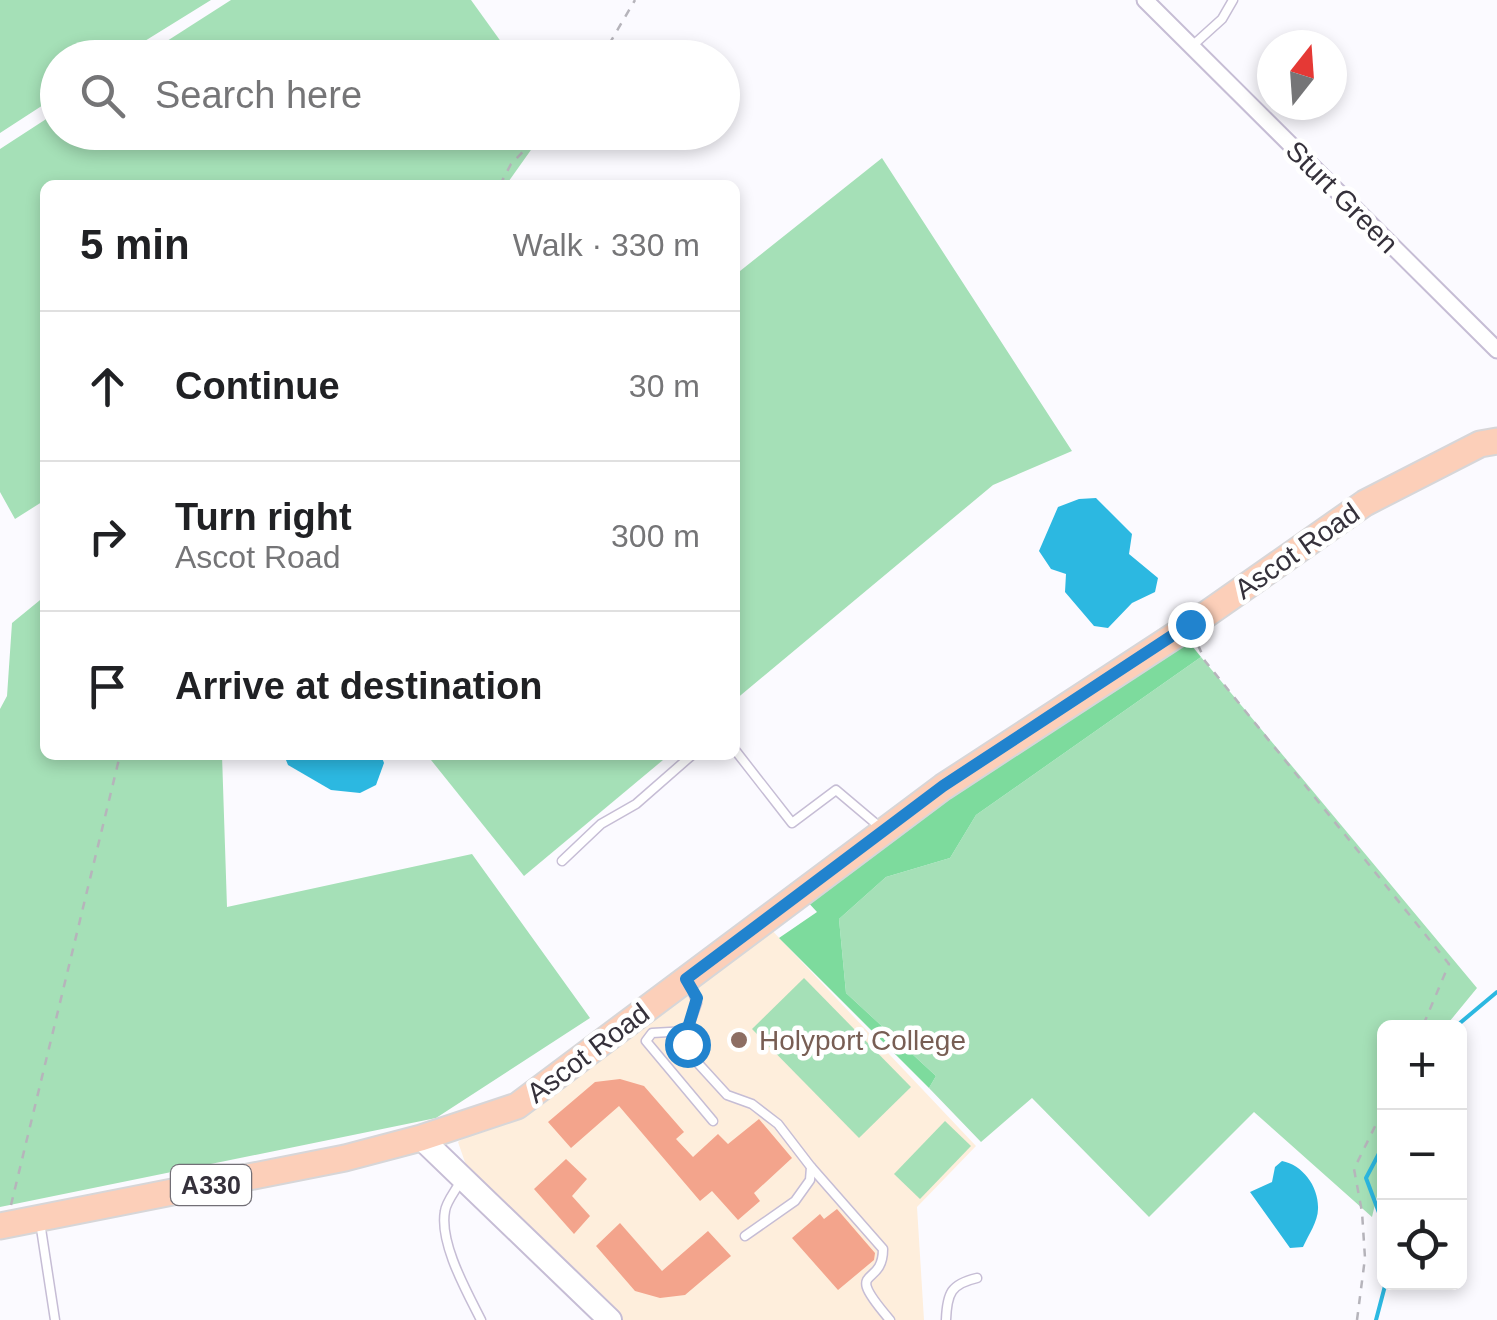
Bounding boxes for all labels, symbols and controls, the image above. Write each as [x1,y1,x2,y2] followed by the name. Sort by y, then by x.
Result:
[1257,30,1347,120] north arrow
[40,40,740,150] search box
[75,68,130,123] icon: search
[155,74,362,116] text: Search here
[1280,135,1404,259] street label: Sturt Green
[80,221,190,268] text: 5 min
[513,227,700,263] text: Walk · 330 m
[80,359,135,414] icon: ahead
[175,365,340,407] text: Continue
[629,368,700,404] text: 30 m
[175,496,352,538] text: Turn right
[1229,497,1365,605] street label: Ascot Road
[80,509,135,564] icon: right
[611,518,700,554] text: 300 m
[175,539,340,575] text: Ascot Road
[1168,602,1214,648] route end
[80,659,135,714] icon: arrive
[175,665,542,707] text: Arrive at destination
[521,997,655,1109] street label: Ascot Road
[1377,1020,1467,1290] map controls
[1377,1020,1467,1110] button: +
[665,1022,711,1068] route start
[759,1025,966,1056] place label: Holyport College
[728,1029,750,1051] marker: Holyport College
[1377,1110,1467,1200] button: −
[171,1165,251,1205] road number: A330
[1377,1200,1467,1290] button: locate

